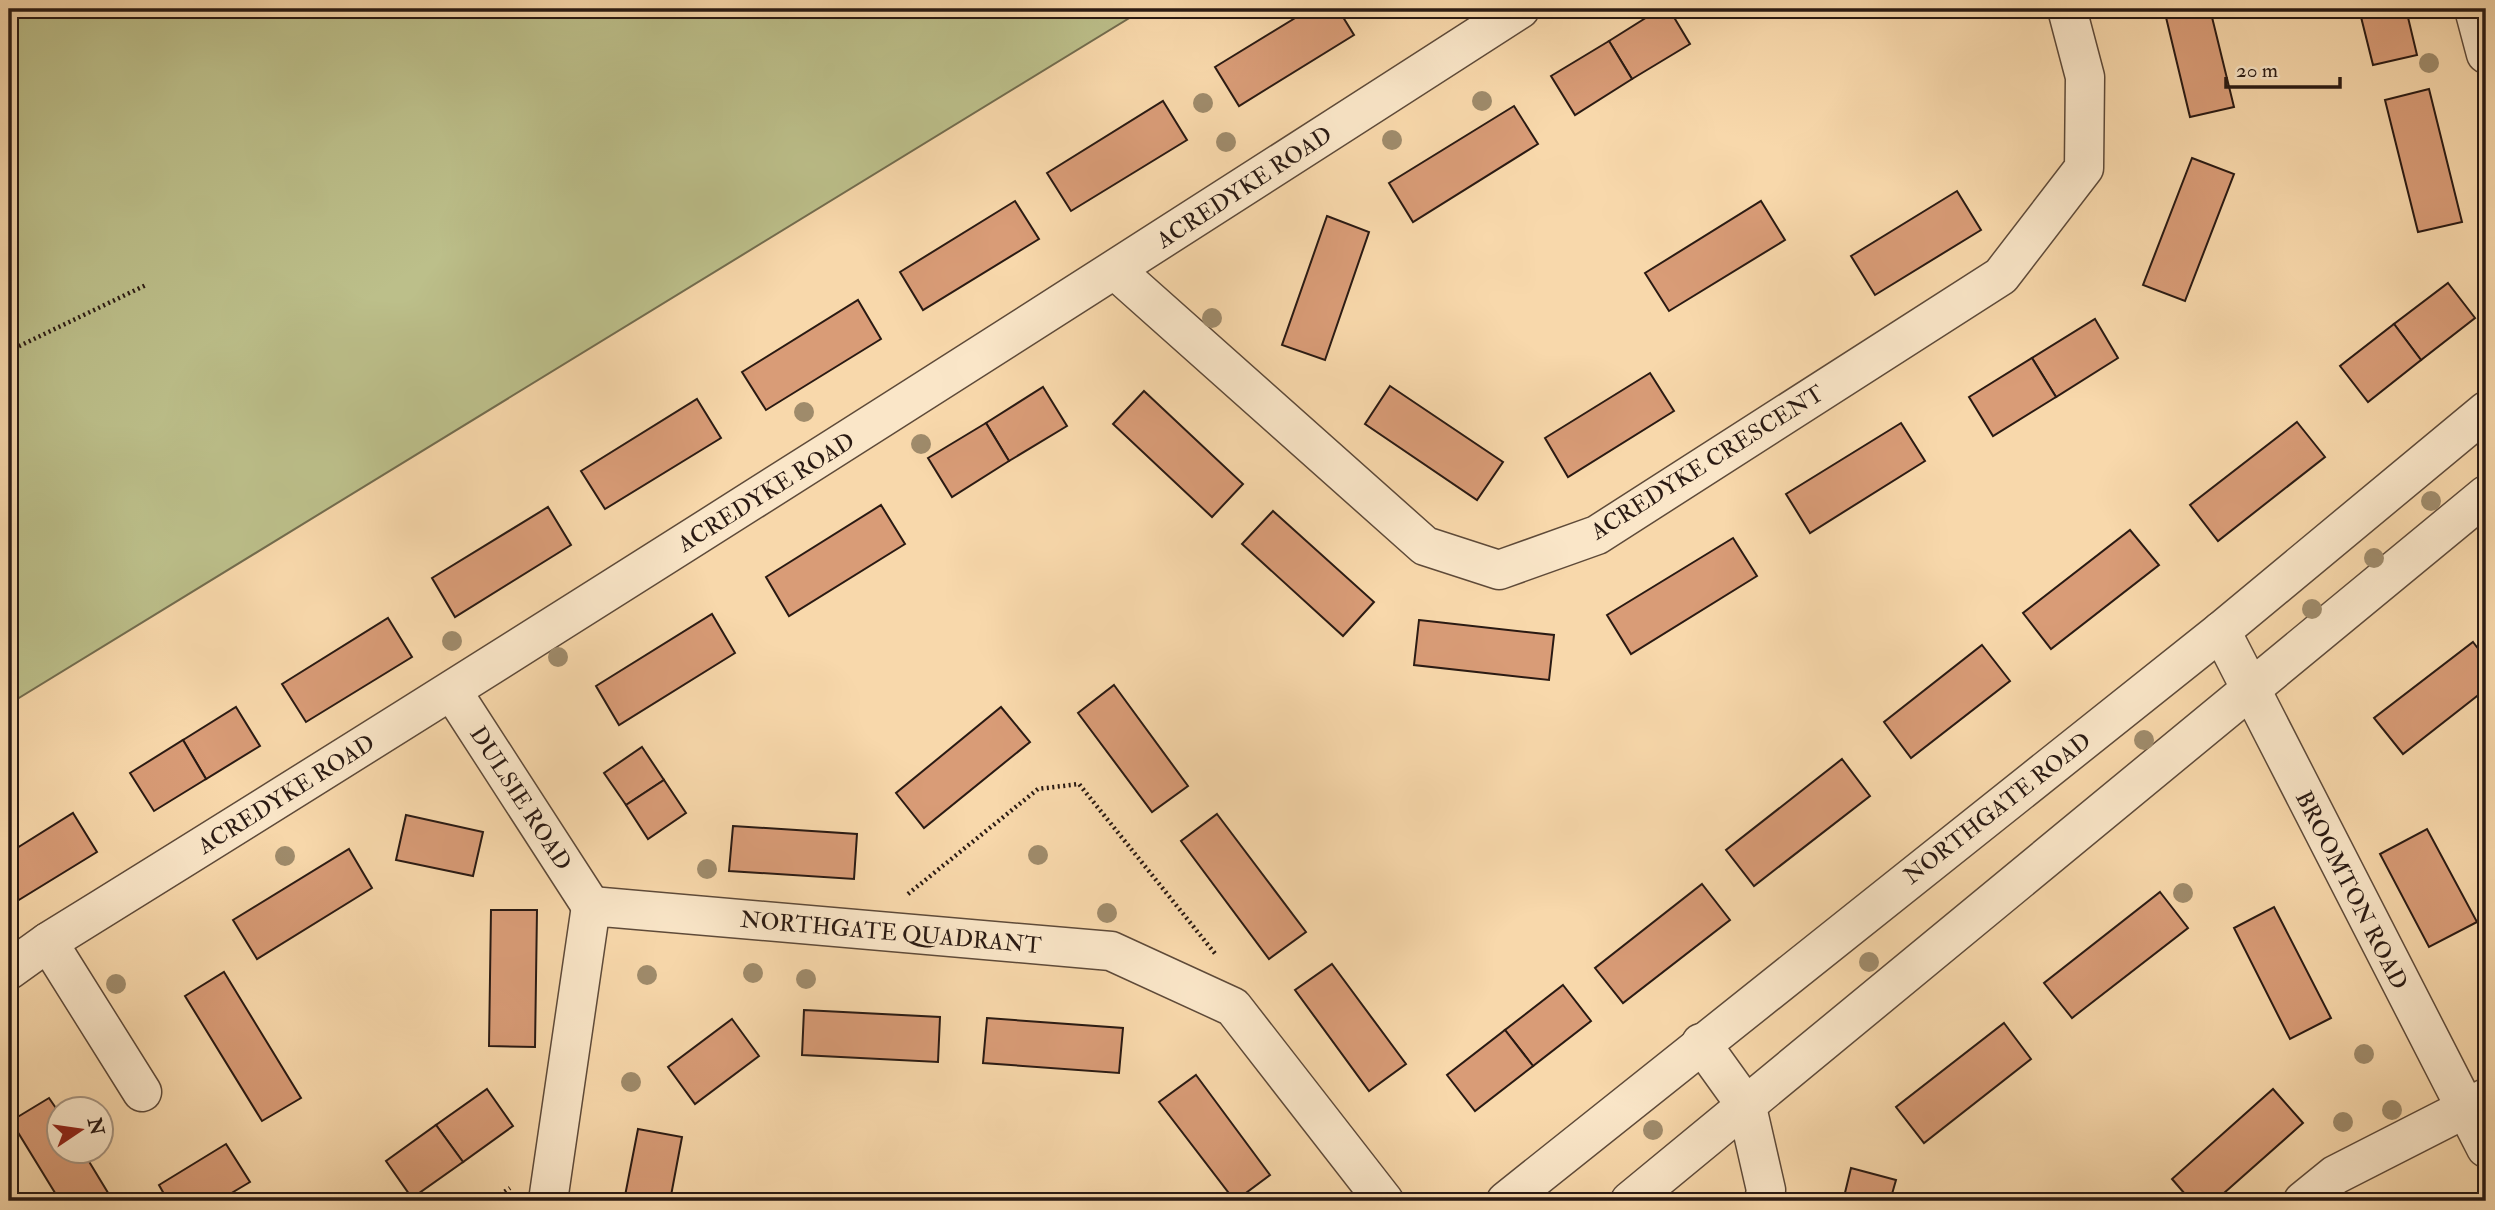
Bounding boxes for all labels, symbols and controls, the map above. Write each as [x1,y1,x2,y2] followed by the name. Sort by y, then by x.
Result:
[2226,46,2339,90] scale bar
[2236,57,2278,84] text: 20 m
[1150,120,1337,256] street label: ACREDYKE ROAD
[1584,379,1829,547] street label: ACREDYKE CRESCENT
[671,426,860,559] street label: ACREDYKE ROAD
[463,721,578,876] street label: DULSIE ROAD
[1898,726,2097,891] street label: NORTHGATE ROAD
[191,728,380,861] street label: ACREDYKE ROAD
[2289,786,2414,994] street label: BROOMTON ROAD
[739,905,1043,960] street label: NORTHGATE QUADRANT
[46,1094,116,1164] north arrow
[82,1114,109,1138] text: N

